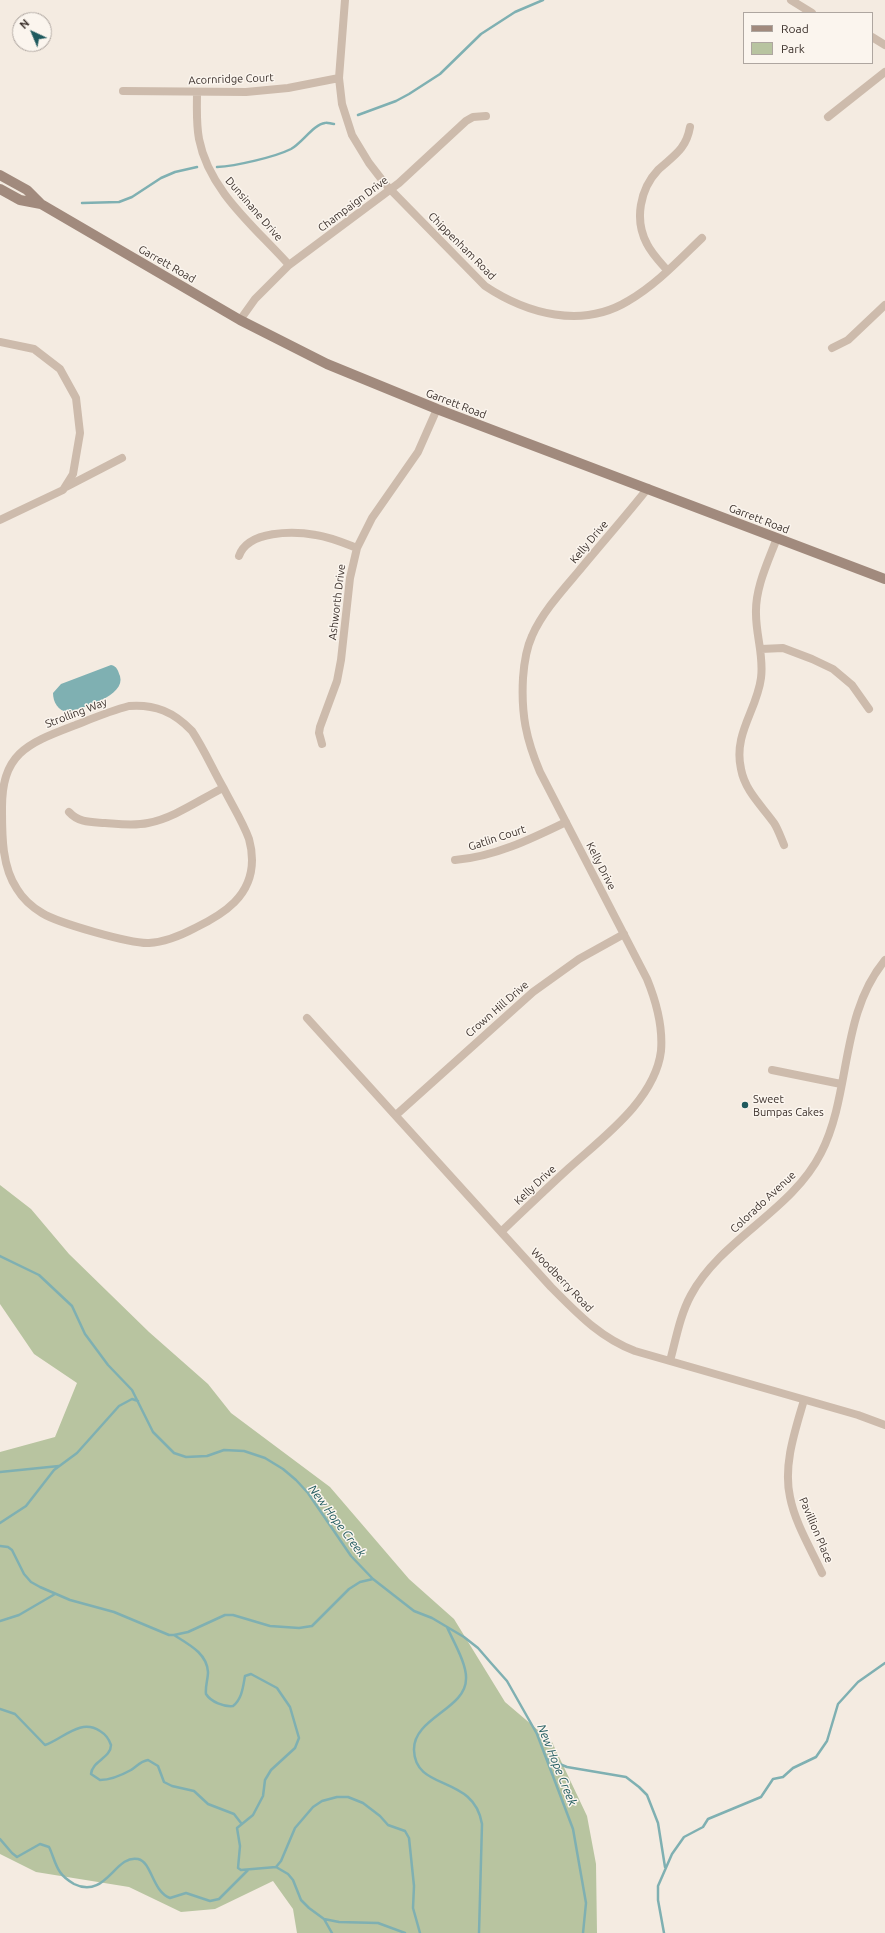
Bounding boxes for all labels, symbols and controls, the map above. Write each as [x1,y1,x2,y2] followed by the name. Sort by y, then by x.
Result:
[12,12,52,52] north arrow
[743,12,873,64] legend
[17,17,31,31] text: N
[781,22,809,35] text: Road
[781,42,805,55] text: Park
[188,71,274,87] street label: Acornridge Court
[315,173,391,235] street label: Champaign Drive
[223,174,285,244] street label: Dunsinane Drive
[425,209,499,283] street label: Chippenham Road
[136,242,198,286] street label: Garrett Road
[424,386,488,422] street label: Garrett Road
[727,501,791,537] street label: Garrett Road
[567,518,611,566] street label: Kelly Drive
[326,563,348,641] street label: Ashworth Drive
[43,695,109,731] street label: Strolling Way
[467,823,527,853] street label: Gatlin Court
[583,840,619,892] street label: Kelly Drive
[463,978,531,1040] street label: Crown Hill Drive
[753,1092,824,1118] place label: Sweet Bumpas Cakes
[740,1100,750,1110] marker: Sweet Bumpas Cakes
[511,1162,559,1208] street label: Kelly Drive
[728,1168,798,1236] street label: Colorado Avenue
[528,1245,596,1315] street label: Woodberry Road
[305,1482,369,1560] water label: New Hope Creek
[796,1495,836,1565] street label: Pavillion Place
[534,1722,580,1808] water label: New Hope Creek

